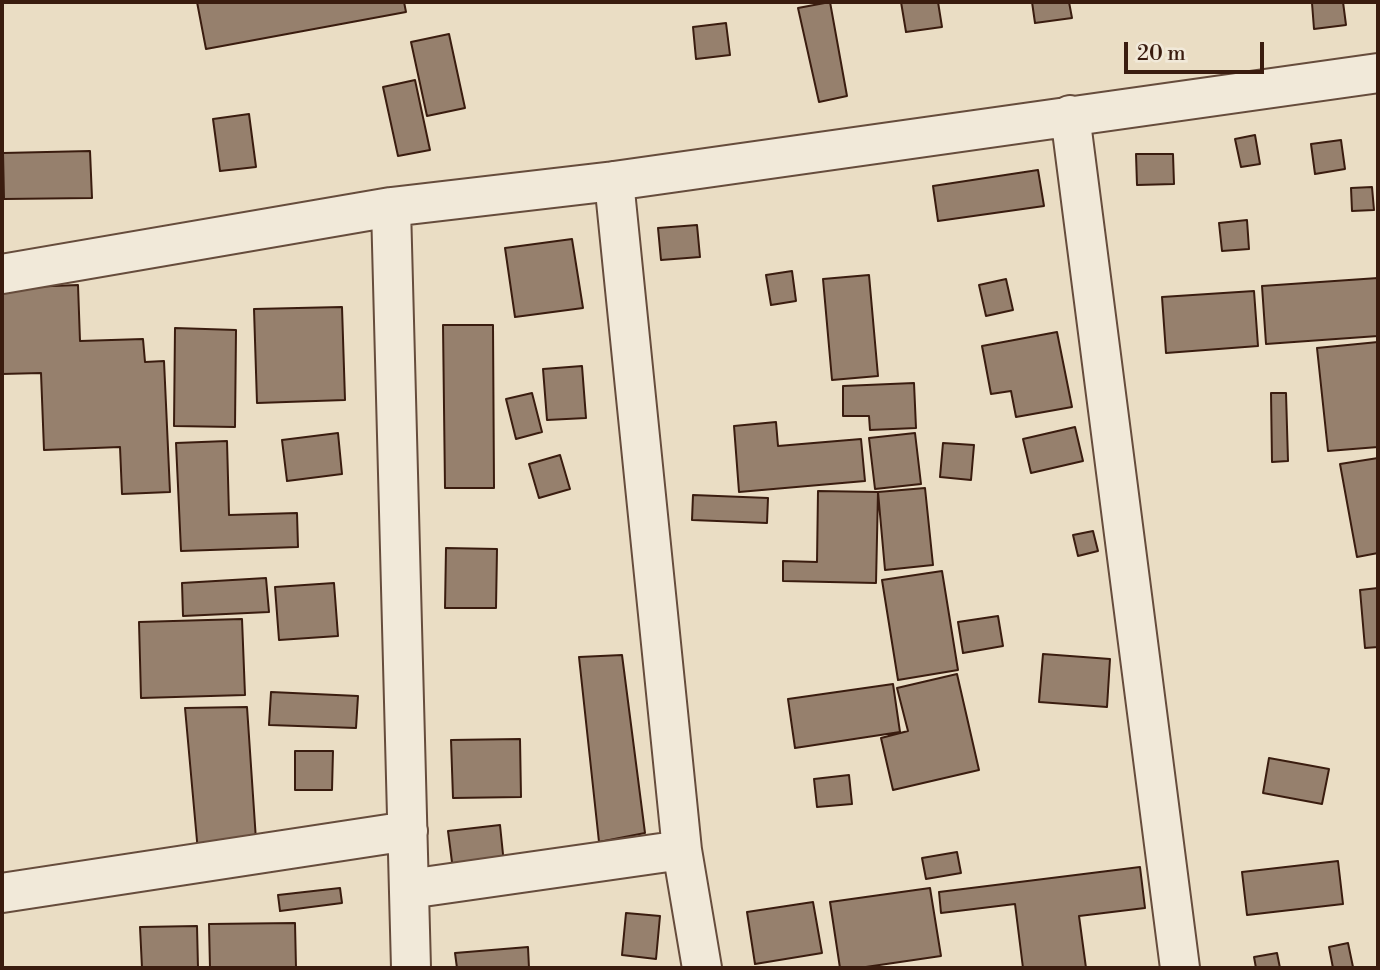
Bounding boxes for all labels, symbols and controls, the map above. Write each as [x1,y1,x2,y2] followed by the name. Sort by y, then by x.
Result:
[1128,28,1268,72] scale bar
[1137,41,1186,67] text: 20 m

